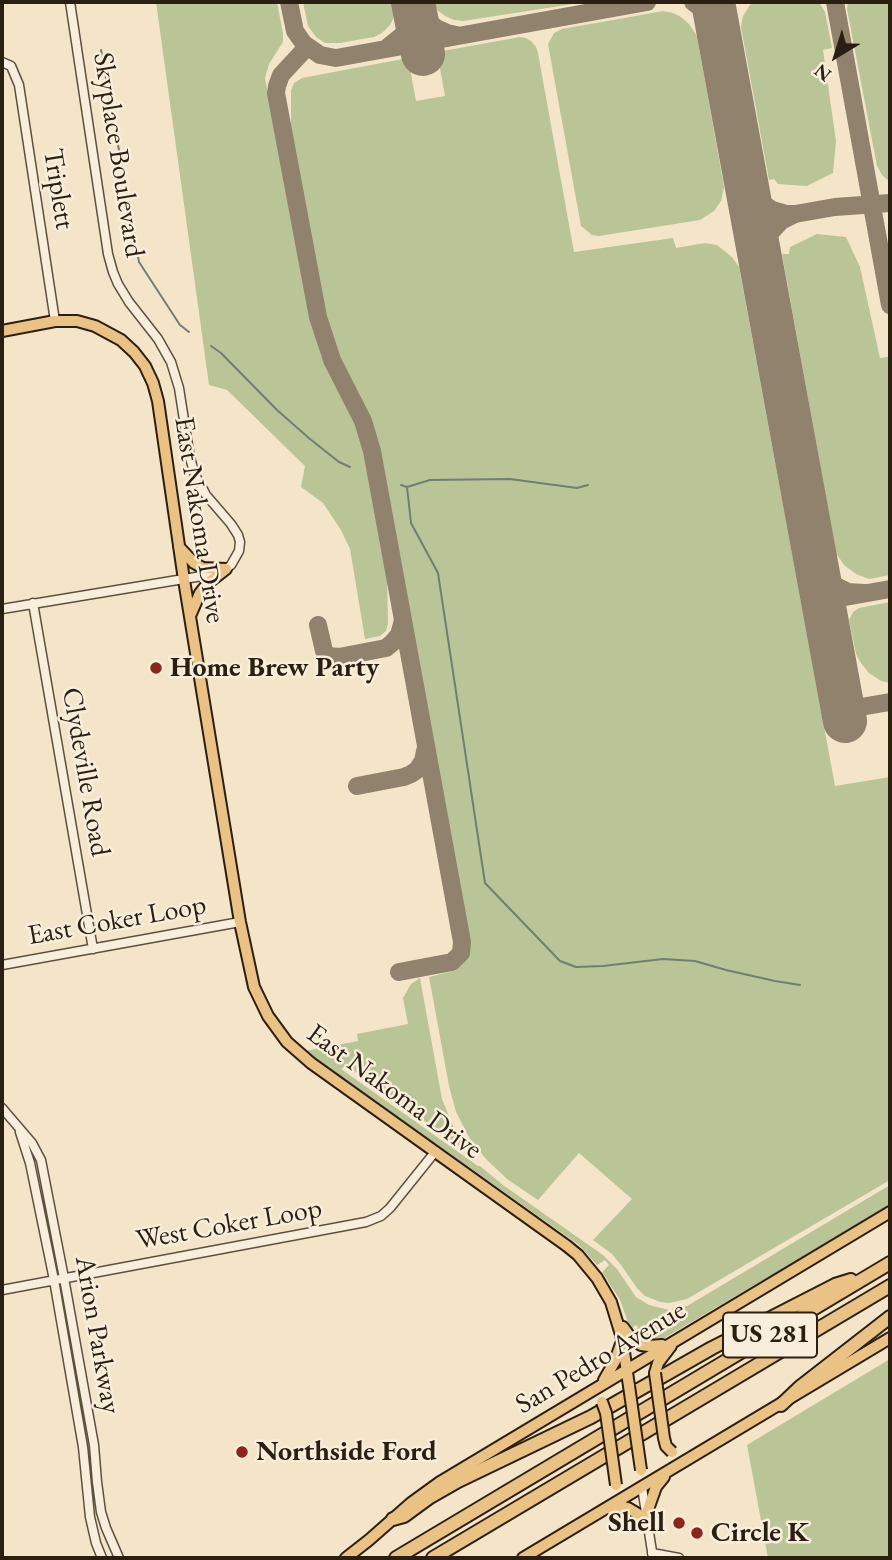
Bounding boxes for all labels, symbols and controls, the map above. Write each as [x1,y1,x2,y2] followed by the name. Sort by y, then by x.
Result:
[801,21,871,91] north arrow
[85,50,151,260] street label: Skyplace Boulevard
[809,58,837,88] text: N
[35,146,81,232] street label: Triplett
[166,414,232,626] street label: East Nakoma Drive
[170,651,379,685] place label: Home Brew Party
[148,660,164,676] marker: Home Brew Party
[54,685,116,859] street label: Clydeville Road
[25,889,209,953] street label: East Coker Loop
[300,1017,488,1167] street label: East Nakoma Drive
[133,1192,325,1258] street label: West Coker Loop
[67,1254,127,1416] street label: Arion Parkway
[510,1294,692,1422] street label: San Pedro Avenue
[723,1312,817,1358] road number: US 281
[256,1435,437,1469] place label: Northside Ford
[234,1444,250,1460] marker: Northside Ford
[608,1506,665,1540] place label: Shell
[671,1515,687,1531] marker: Shell
[711,1516,809,1550] place label: Circle K
[689,1525,705,1541] marker: Circle K

